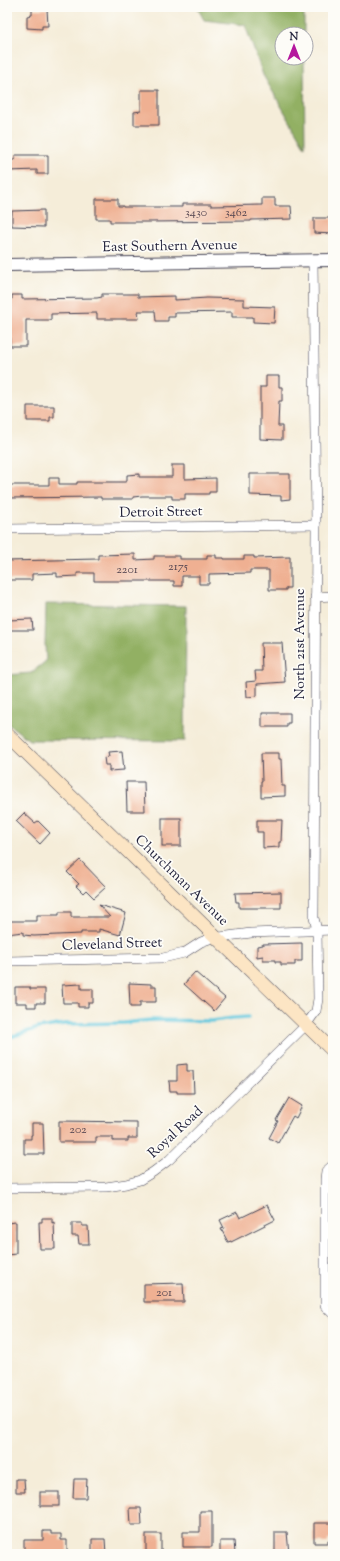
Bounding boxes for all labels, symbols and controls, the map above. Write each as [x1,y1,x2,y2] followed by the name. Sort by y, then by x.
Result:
[274,26,314,66] north arrow
[289,29,299,45] text: N
[185,204,207,222] house number: 3430
[225,204,248,222] house number: 3462
[102,236,238,258] street label: East Southern Avenue
[119,502,203,524] street label: Detroit Street
[168,558,188,576] house number: 2175
[116,561,138,579] house number: 2201
[291,588,311,700] street label: North 21st Avenue
[130,831,232,931] street label: Churchman Avenue
[62,933,163,957] street label: Cleveland Street
[144,1102,208,1164] street label: Royal Road
[69,1121,87,1139] house number: 202
[156,1284,172,1302] house number: 201

